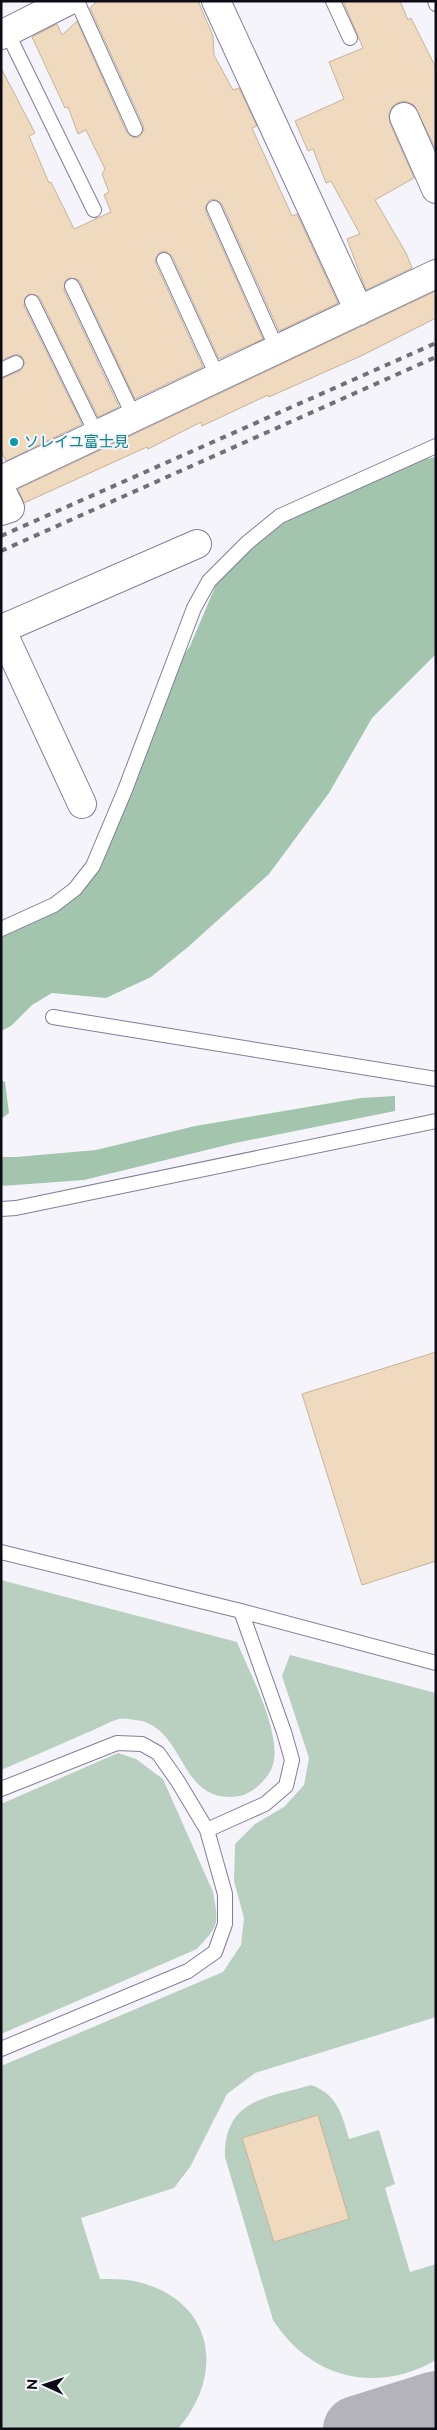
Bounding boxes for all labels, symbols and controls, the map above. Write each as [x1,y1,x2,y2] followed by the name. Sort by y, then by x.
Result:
[24,433,129,451] place label: ソレイユ富士見
[8,436,20,448] marker: ソレイユ富士見
[20,2360,70,2410] north arrow
[24,2379,40,2390] text: N

